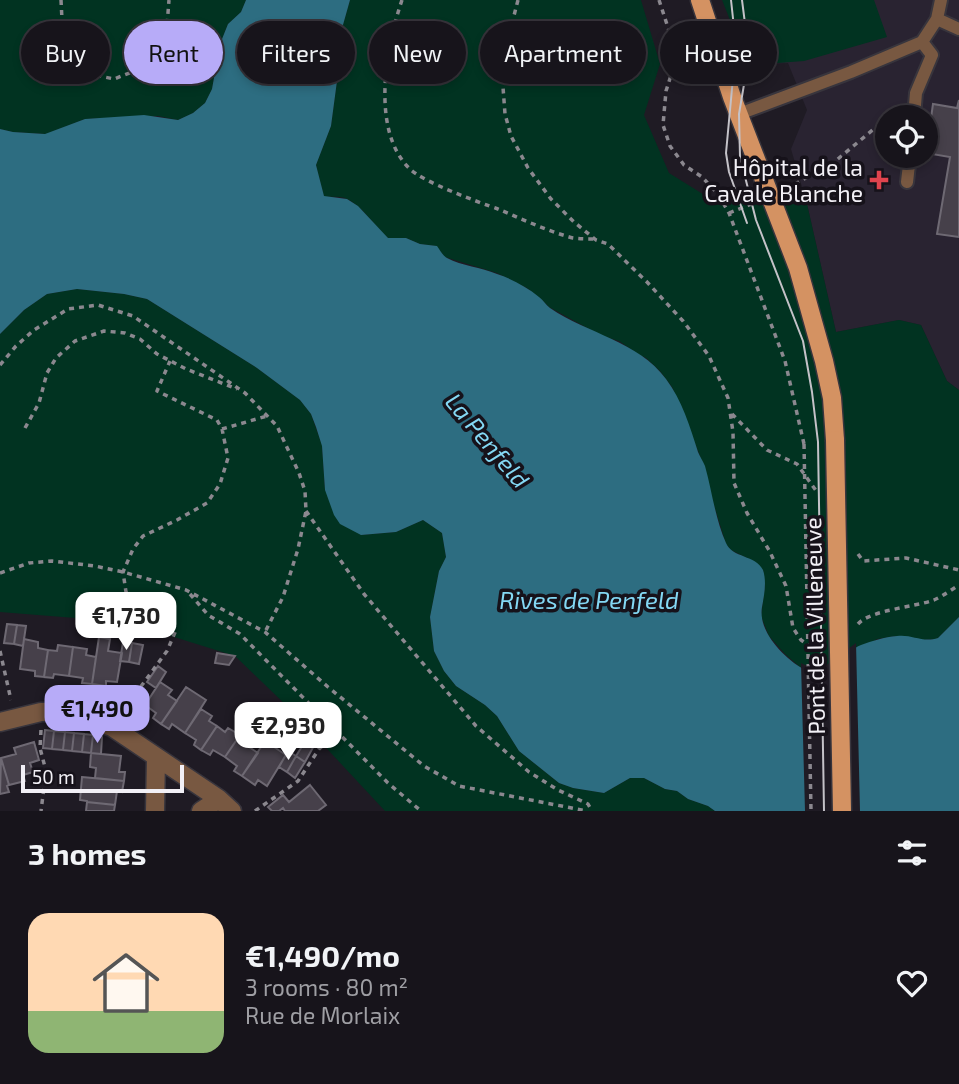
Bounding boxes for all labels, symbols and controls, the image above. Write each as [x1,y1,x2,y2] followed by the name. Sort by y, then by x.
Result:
[21,21,110,84] chip: Buy
[124,21,223,84] chip: Rent
[237,21,355,84] chip: Filters
[369,21,466,84] chip: New
[480,21,646,84] chip: Apartment
[660,21,777,84] chip: House
[875,105,938,168] map controls
[875,105,938,168] button: locate
[704,153,863,207] place label: Hôpital de la Cavale Blanche
[869,170,889,190] marker: Hôpital de la Cavale Blanche
[440,387,536,493] water label: La Penfeld
[798,517,830,735] street label: Pont de la Villeneuve
[499,585,679,614] water label: Rives de Penfeld
[69,592,183,652] pin: €1,730
[91,601,161,629] text: €1,730
[40,686,154,745] pin: €1,490
[61,694,133,722] text: €1,490
[231,702,345,762] pin: €2,930
[251,711,325,739] text: €2,930
[21,762,184,794] scale bar
[32,765,75,788] text: 50 m
[893,834,931,872] icon: filters
[28,835,147,871] text: 3 homes
[245,937,400,973] text: €1,490/mo
[84,941,168,1025] icon: home
[893,964,931,1002] icon: heart
[245,973,408,1001] text: 3 rooms · 80 m²
[245,1001,400,1029] text: Rue de Morlaix

